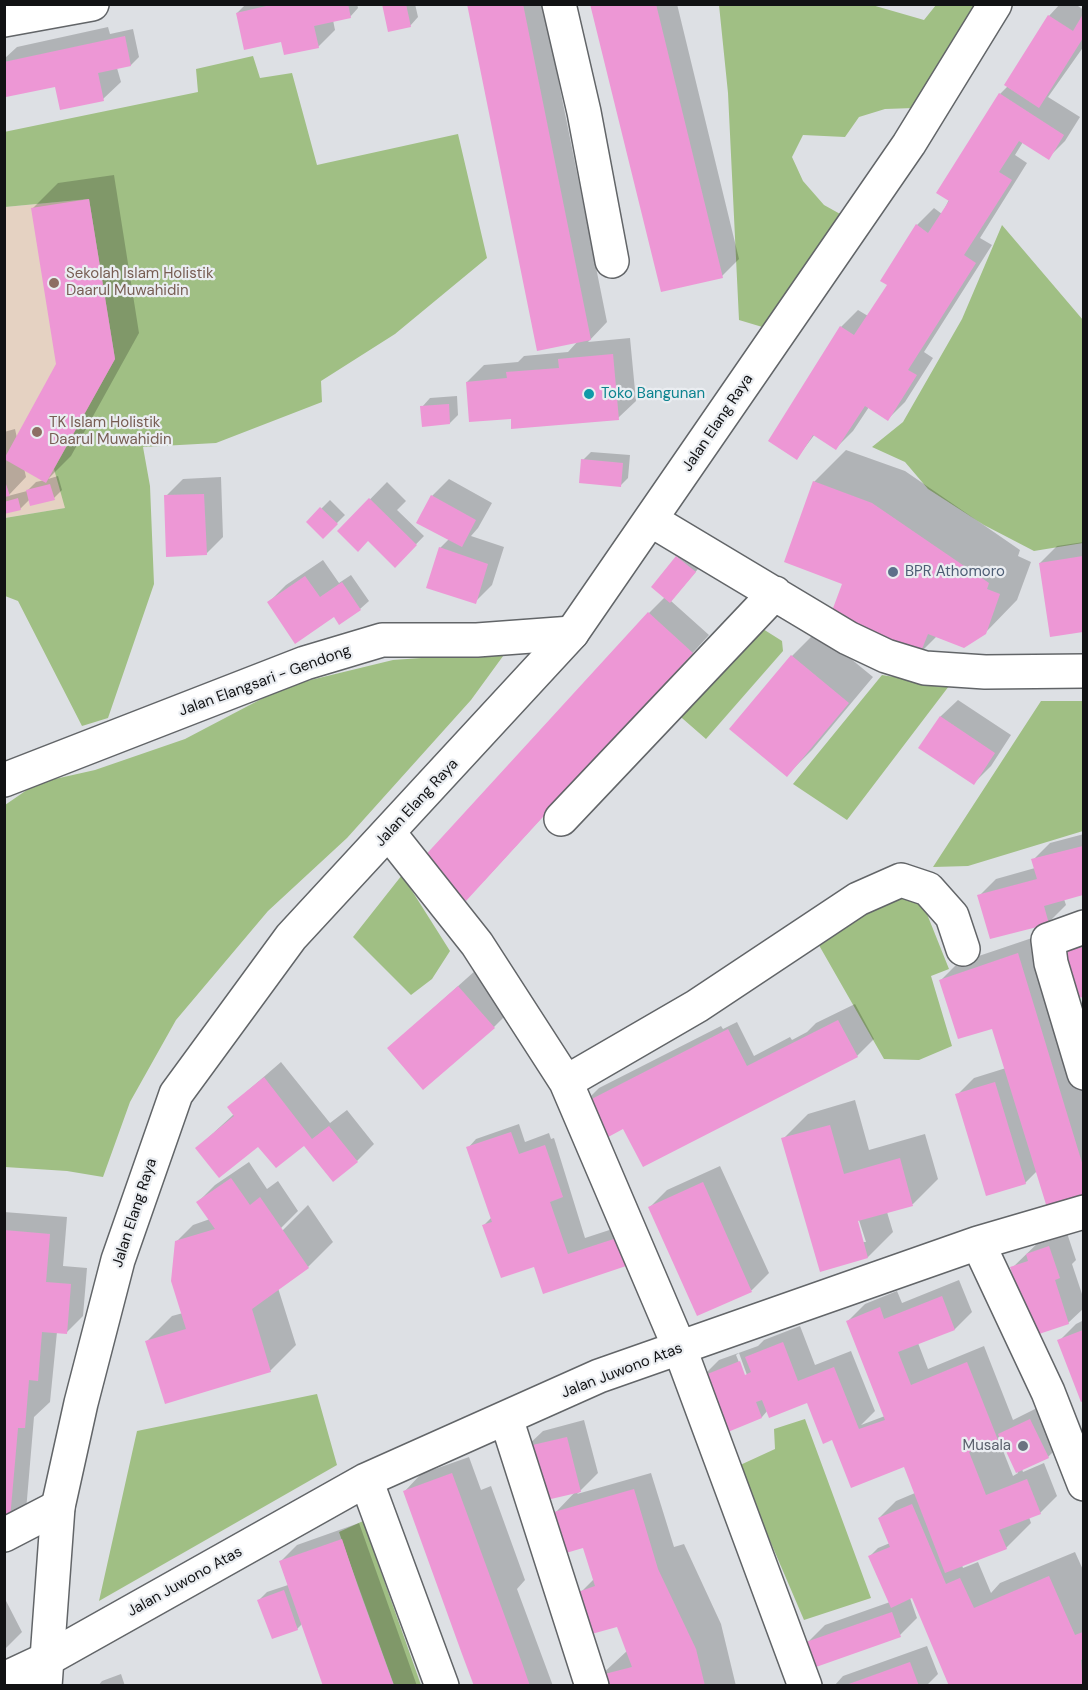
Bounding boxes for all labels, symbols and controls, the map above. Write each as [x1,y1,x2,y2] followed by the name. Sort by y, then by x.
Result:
[66,265,213,300] place label: Sekolah Islam Holistik Daarul Muwahidin
[47,276,61,290] marker: Sekolah Islam Holistik Daarul Muwahidin
[679,371,757,475] street label: Jalan Elang Raya
[601,385,705,403] place label: Toko Bangunan
[582,387,596,401] marker: Toko Bangunan
[49,414,172,449] place label: TK Islam Holistik Daarul Muwahidin
[30,425,44,439] marker: TK Islam Holistik Daarul Muwahidin
[905,563,1005,581] place label: BPR Athomoro
[886,565,900,579] marker: BPR Athomoro
[177,642,353,720] street label: Jalan Elangsari - Gendong
[372,755,462,851] street label: Jalan Elang Raya
[109,1156,161,1270] street label: Jalan Elang Raya
[559,1340,685,1402] street label: Jalan Juwono Atas
[963,1437,1011,1455] place label: Musala
[1016,1439,1030,1453] marker: Musala
[125,1543,245,1621] street label: Jalan Juwono Atas

